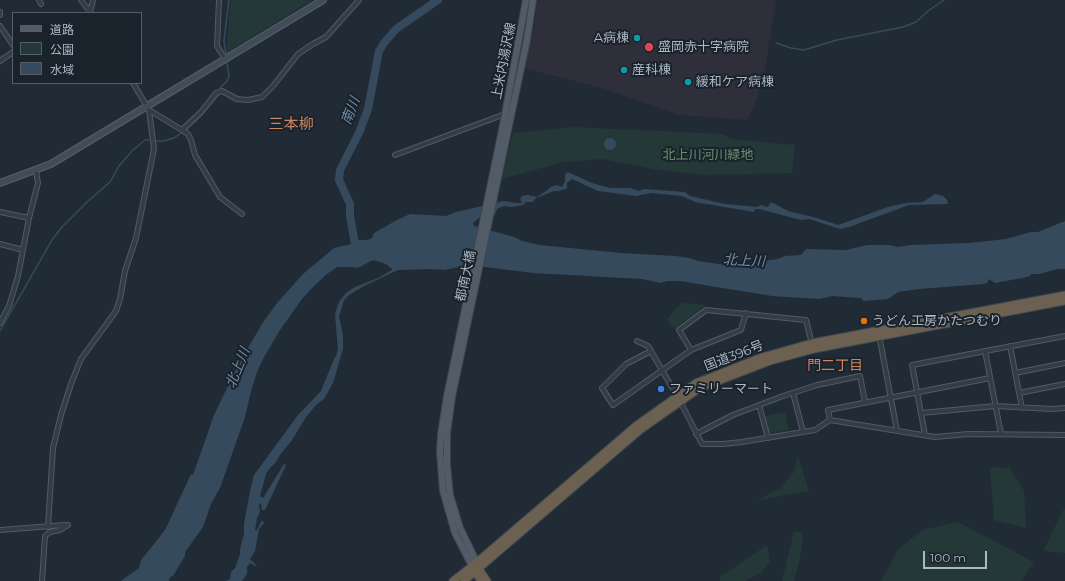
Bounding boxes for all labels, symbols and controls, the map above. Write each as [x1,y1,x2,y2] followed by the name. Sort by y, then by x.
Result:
[12,12,142,84] legend
[489,21,519,101] street label: 上米内湯沢線
[50,22,74,37] text: 道路
[594,30,629,46] place label: A病棟
[632,33,642,43] marker: A病棟
[658,39,749,55] place label: 盛岡赤十字病院
[643,41,655,53] marker: 盛岡赤十字病院
[50,42,74,57] text: 公園
[50,62,74,77] text: 水域
[632,62,671,78] place label: 産科棟
[619,65,629,75] marker: 産科棟
[696,74,774,90] place label: 緩和ケア病棟
[683,77,693,87] marker: 緩和ケア病棟
[338,95,364,127] water label: 南川
[269,116,313,134] district label: 三本柳
[663,147,753,163] park label: 北上川河川緑地
[453,249,479,303] street label: 都南大橋
[723,252,765,270] water label: 北上川
[872,313,1002,329] place label: うどん工房かたつむり
[859,316,869,326] marker: うどん工房かたつむり
[702,338,766,374] street label: 国道396号
[222,345,254,391] water label: 北上川
[807,358,863,374] district label: 門二丁目
[669,381,773,397] place label: ファミリーマート
[656,384,666,394] marker: ファミリーマート
[925,543,989,569] scale bar
[930,550,966,565] text: 100 m

